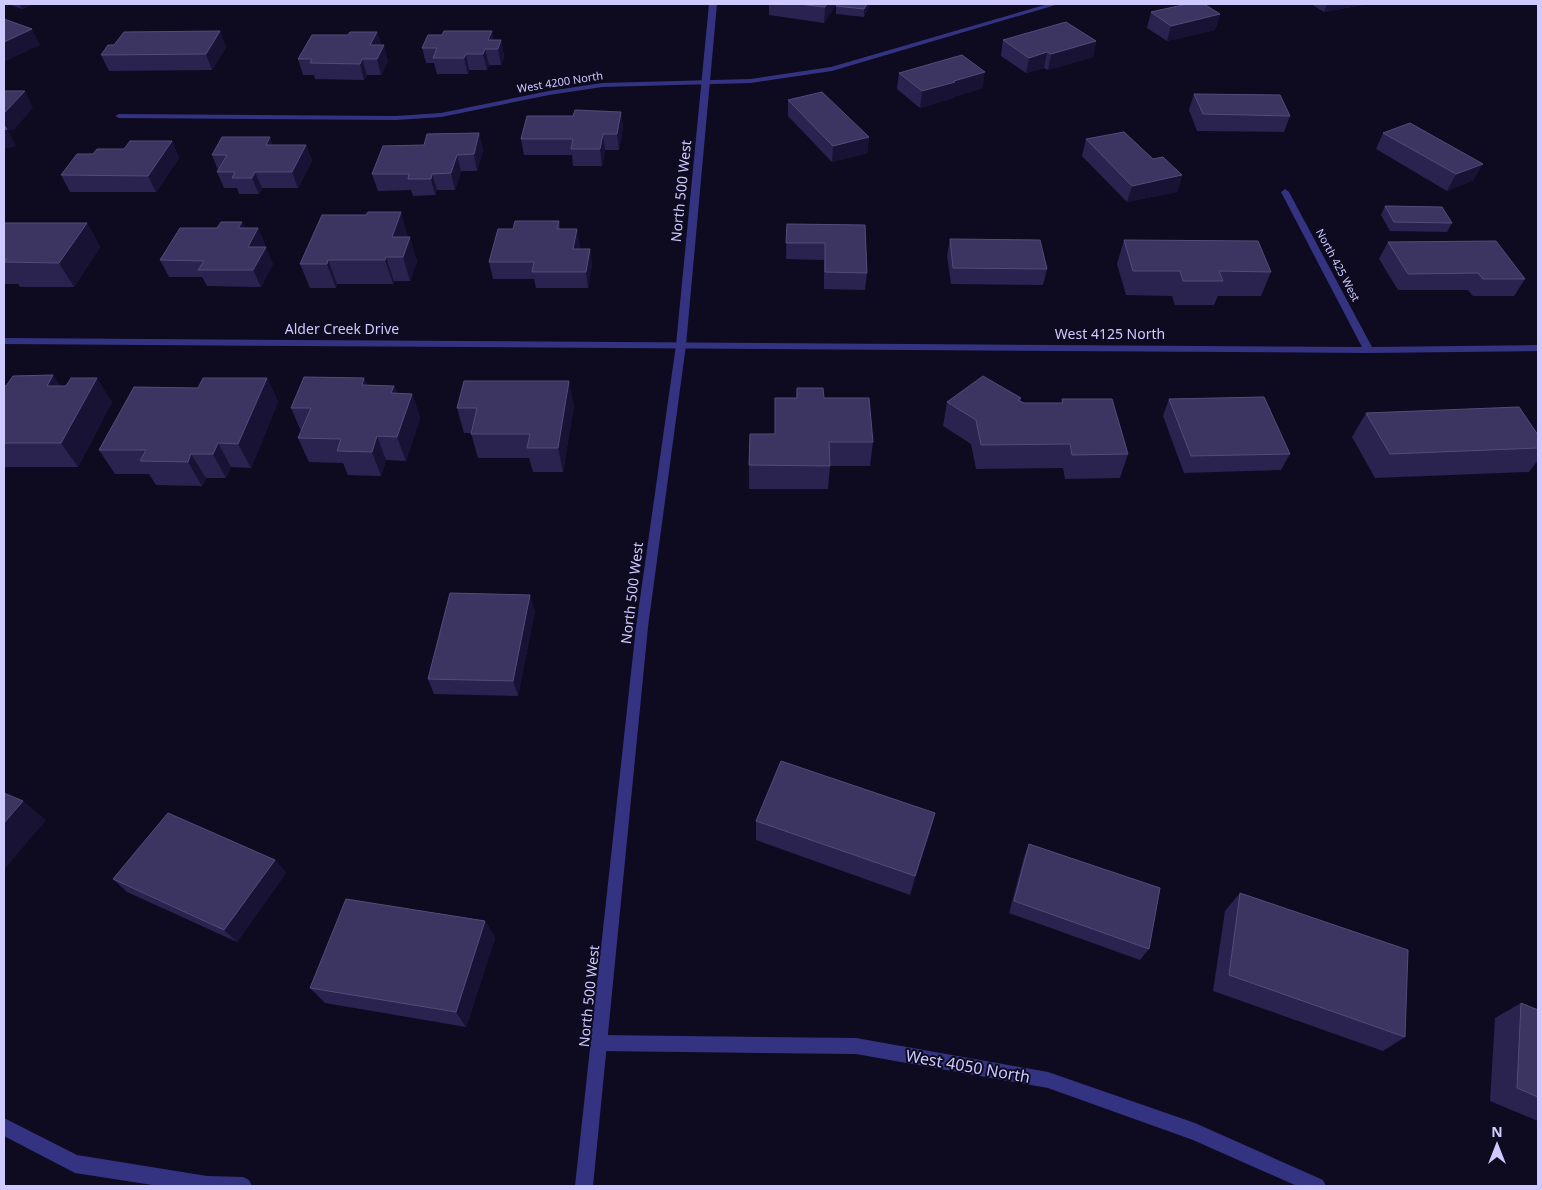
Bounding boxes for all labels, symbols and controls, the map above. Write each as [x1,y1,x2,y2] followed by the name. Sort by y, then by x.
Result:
[516,67,604,96] street label: West 4200 North
[666,139,695,243] street label: North 500 West
[1313,226,1364,304] street label: North 425 West
[285,319,399,338] street label: Alder Creek Drive
[1055,324,1165,343] street label: West 4125 North
[616,541,647,645] street label: North 500 West
[574,944,603,1048] street label: North 500 West
[904,1044,1032,1088] street label: West 4050 North
[1472,1120,1522,1170] north arrow
[1491,1122,1503,1141] text: N

